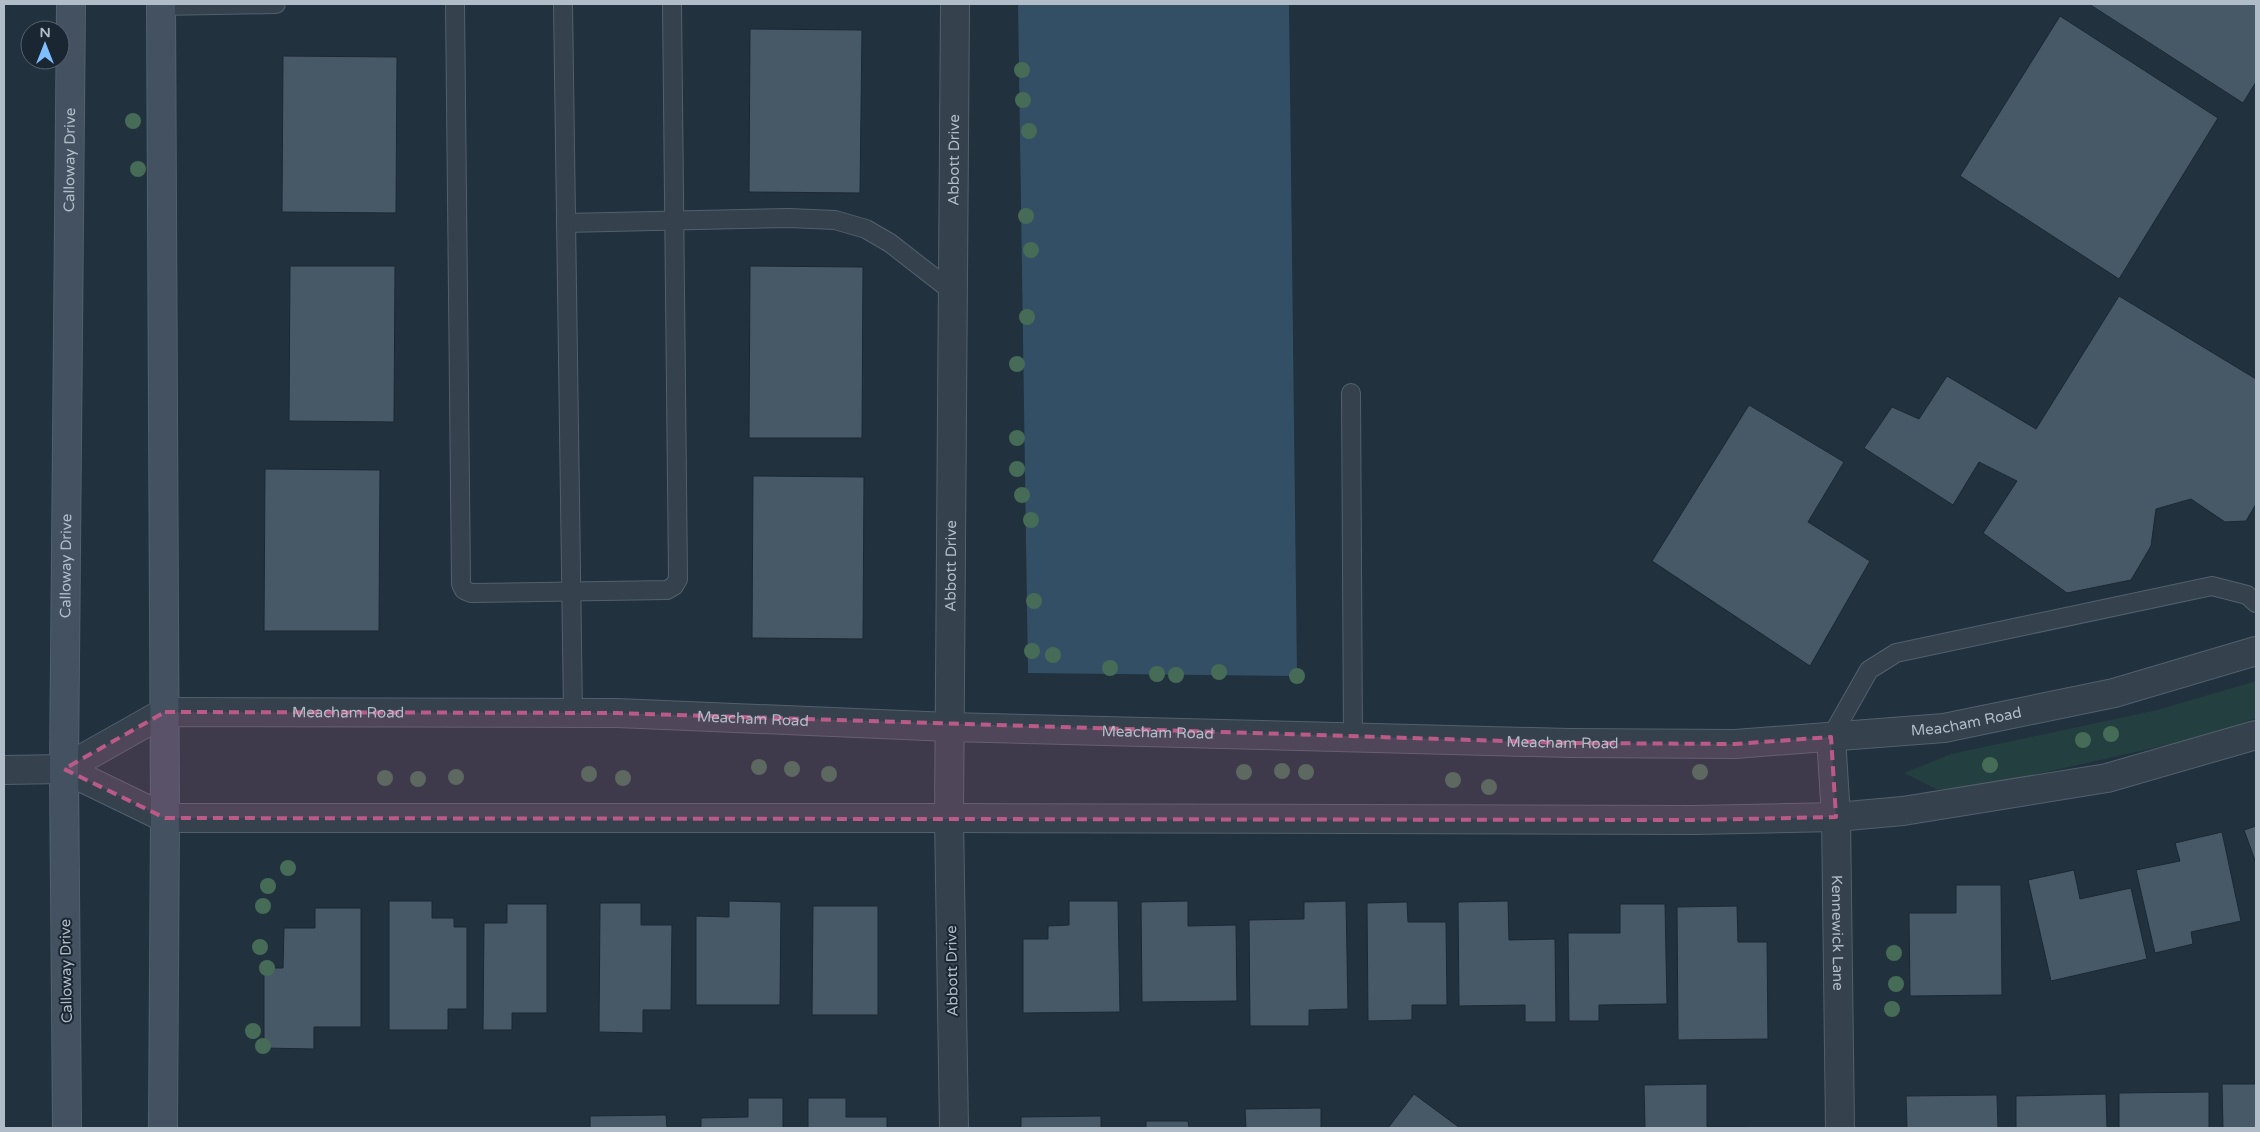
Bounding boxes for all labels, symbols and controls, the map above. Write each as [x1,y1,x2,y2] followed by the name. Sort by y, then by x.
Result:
[20,20,70,70] north arrow
[39,24,51,41] text: N
[60,108,79,212] street label: Calloway Drive
[945,114,963,206] street label: Abbott Drive
[56,514,75,618] street label: Calloway Drive
[942,520,960,612] street label: Abbott Drive
[292,703,404,722] street label: Meacham Road
[1910,703,2023,740] street label: Meacham Road
[696,707,809,730] street label: Meacham Road
[1101,722,1214,743] street label: Meacham Road
[1506,732,1619,752] street label: Meacham Road
[1828,875,1847,991] street label: Kennewick Lane
[56,919,76,1023] street label: Calloway Drive
[942,925,962,1017] street label: Abbott Drive

